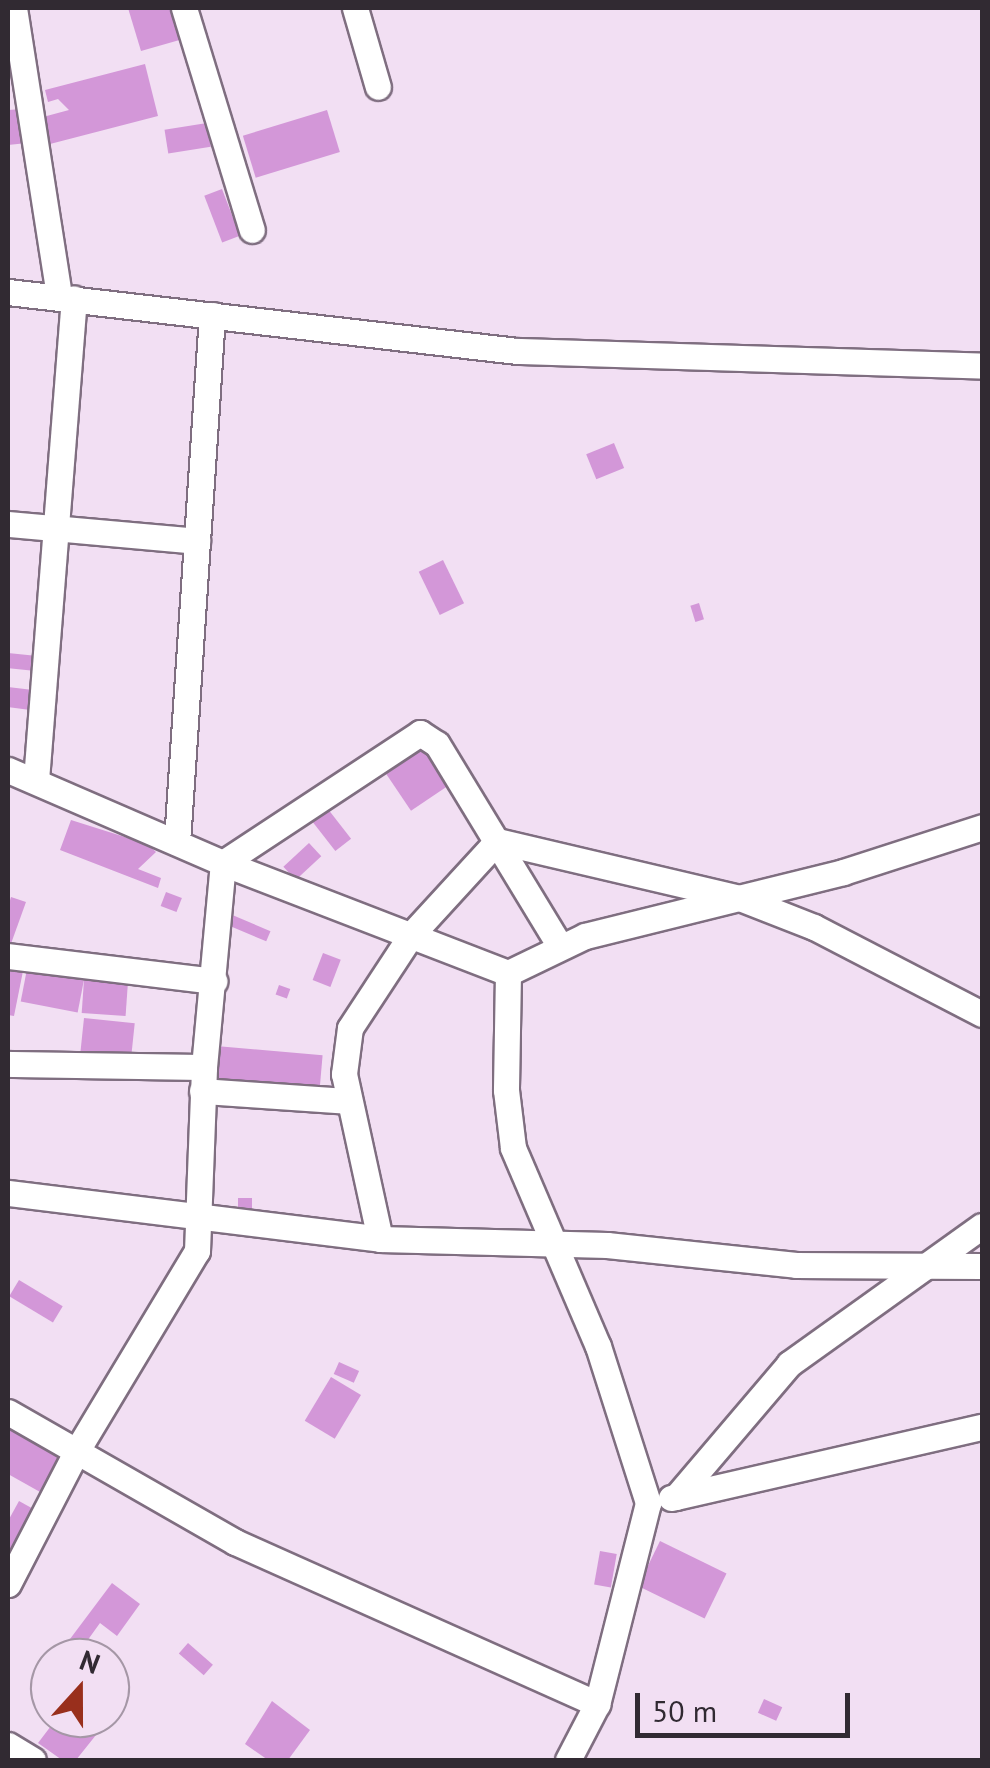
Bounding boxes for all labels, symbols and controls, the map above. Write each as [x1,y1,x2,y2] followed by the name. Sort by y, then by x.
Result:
[30,1638,130,1738] north arrow
[75,1641,105,1682] text: N
[640,1673,855,1735] scale bar
[652,1691,717,1730] text: 50 m

